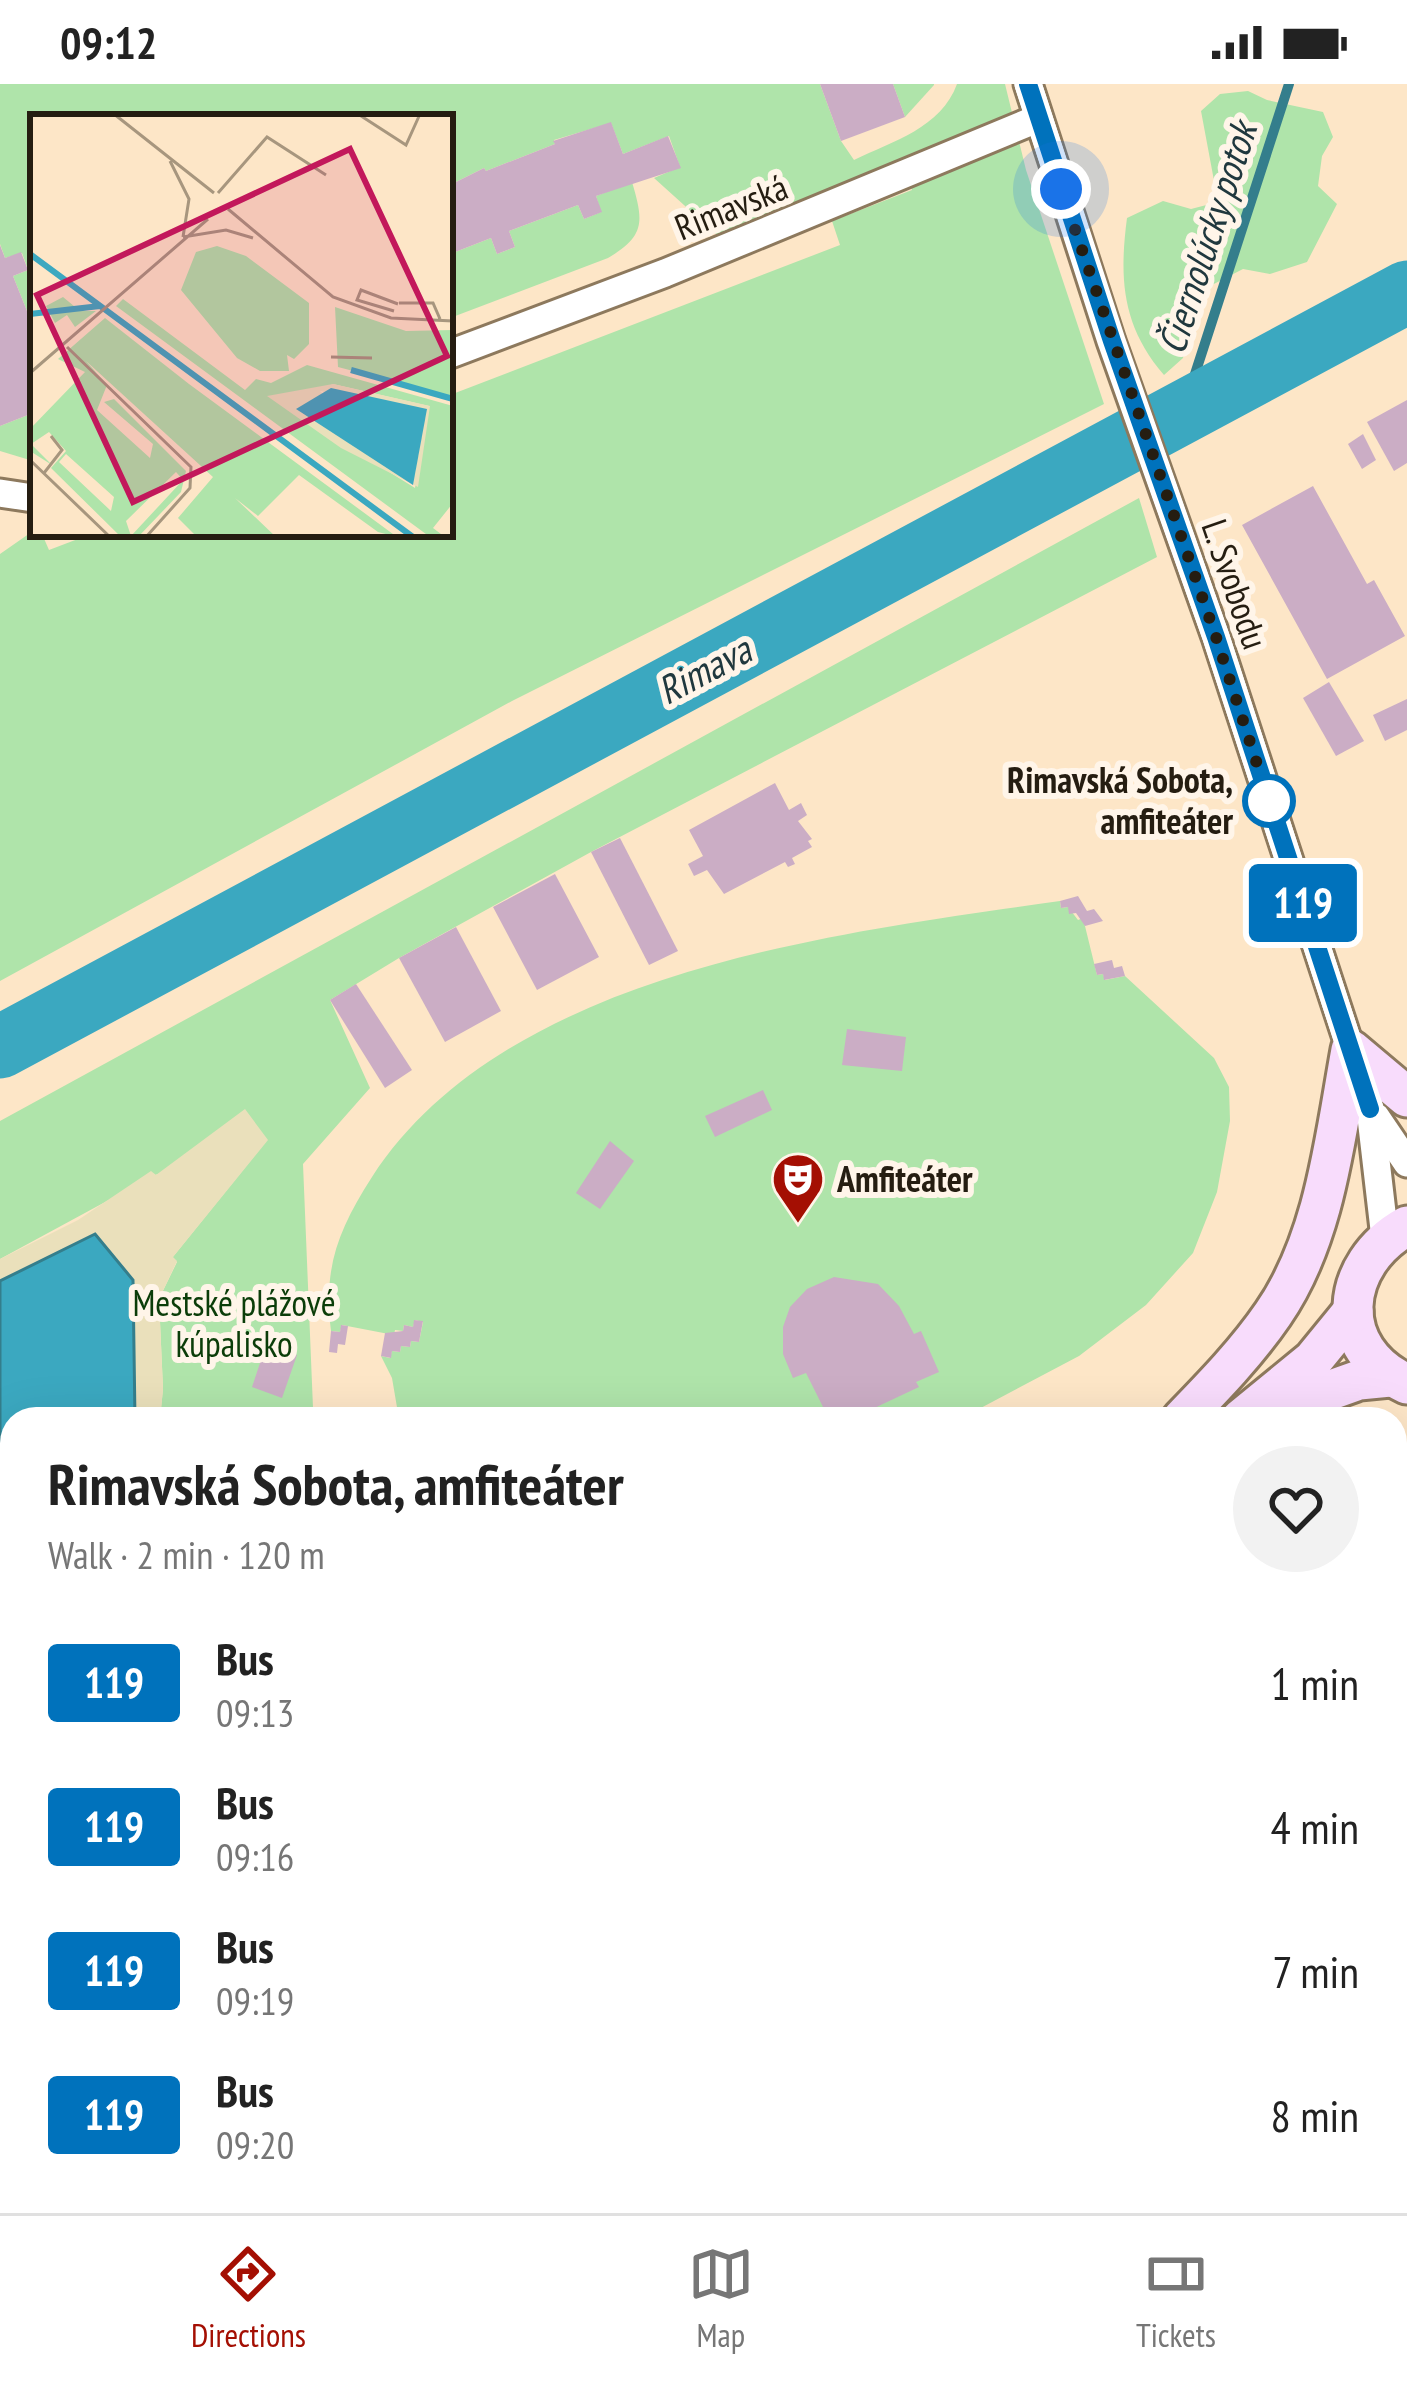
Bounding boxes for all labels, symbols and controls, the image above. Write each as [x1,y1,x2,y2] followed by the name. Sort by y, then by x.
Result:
[60,13,157,71] text: 09:12
[1145,111,1269,360] water label: Čiernolúcky potok
[30,114,453,537] inset map
[1031,159,1091,219] your location
[668,163,794,250] street label: Rimavská
[1191,513,1279,655] street label: L. Svobodu
[648,623,762,715] water label: Rimava
[1007,756,1233,844] place label: Rimavská Sobota, amfiteáter
[1244,776,1294,826] marker: Rimavská Sobota, amfiteáter
[1234,864,1372,942] line badge: 119
[1273,875,1333,930] text: 119
[770,1151,826,1225] theatre icon: Amfiteáter
[836,1155,973,1202] place label: Amfiteáter
[132,1279,336,1367] park label: Mestské plážové kúpalisko
[1233,1446,1359,1572] button: heart
[48,1447,624,1521] text: Rimavská Sobota, amfiteáter
[48,1529,325,1580] text: Walk · 2 min · 120 m
[216,1629,274,1687] text: Bus
[1270,1654,1359,1712] text: 1 min
[84,1655,144,1710] text: 119
[216,1687,294,1738] text: 09:13
[216,1773,274,1831] text: Bus
[1270,1798,1359,1856] text: 4 min
[84,1799,144,1854] text: 119
[216,1831,294,1882] text: 09:16
[216,1917,274,1975] text: Bus
[1272,1942,1359,2000] text: 7 min
[84,1943,144,1998] text: 119
[216,1975,294,2026] text: 09:19
[216,2061,274,2119] text: Bus
[1270,2086,1359,2144] text: 8 min
[84,2087,144,2142] text: 119
[216,2119,294,2170] text: 09:20
[191,2241,306,2356] tab: Directions
[688,2241,754,2356] tab: Map
[1136,2241,1216,2356] tab: Tickets

